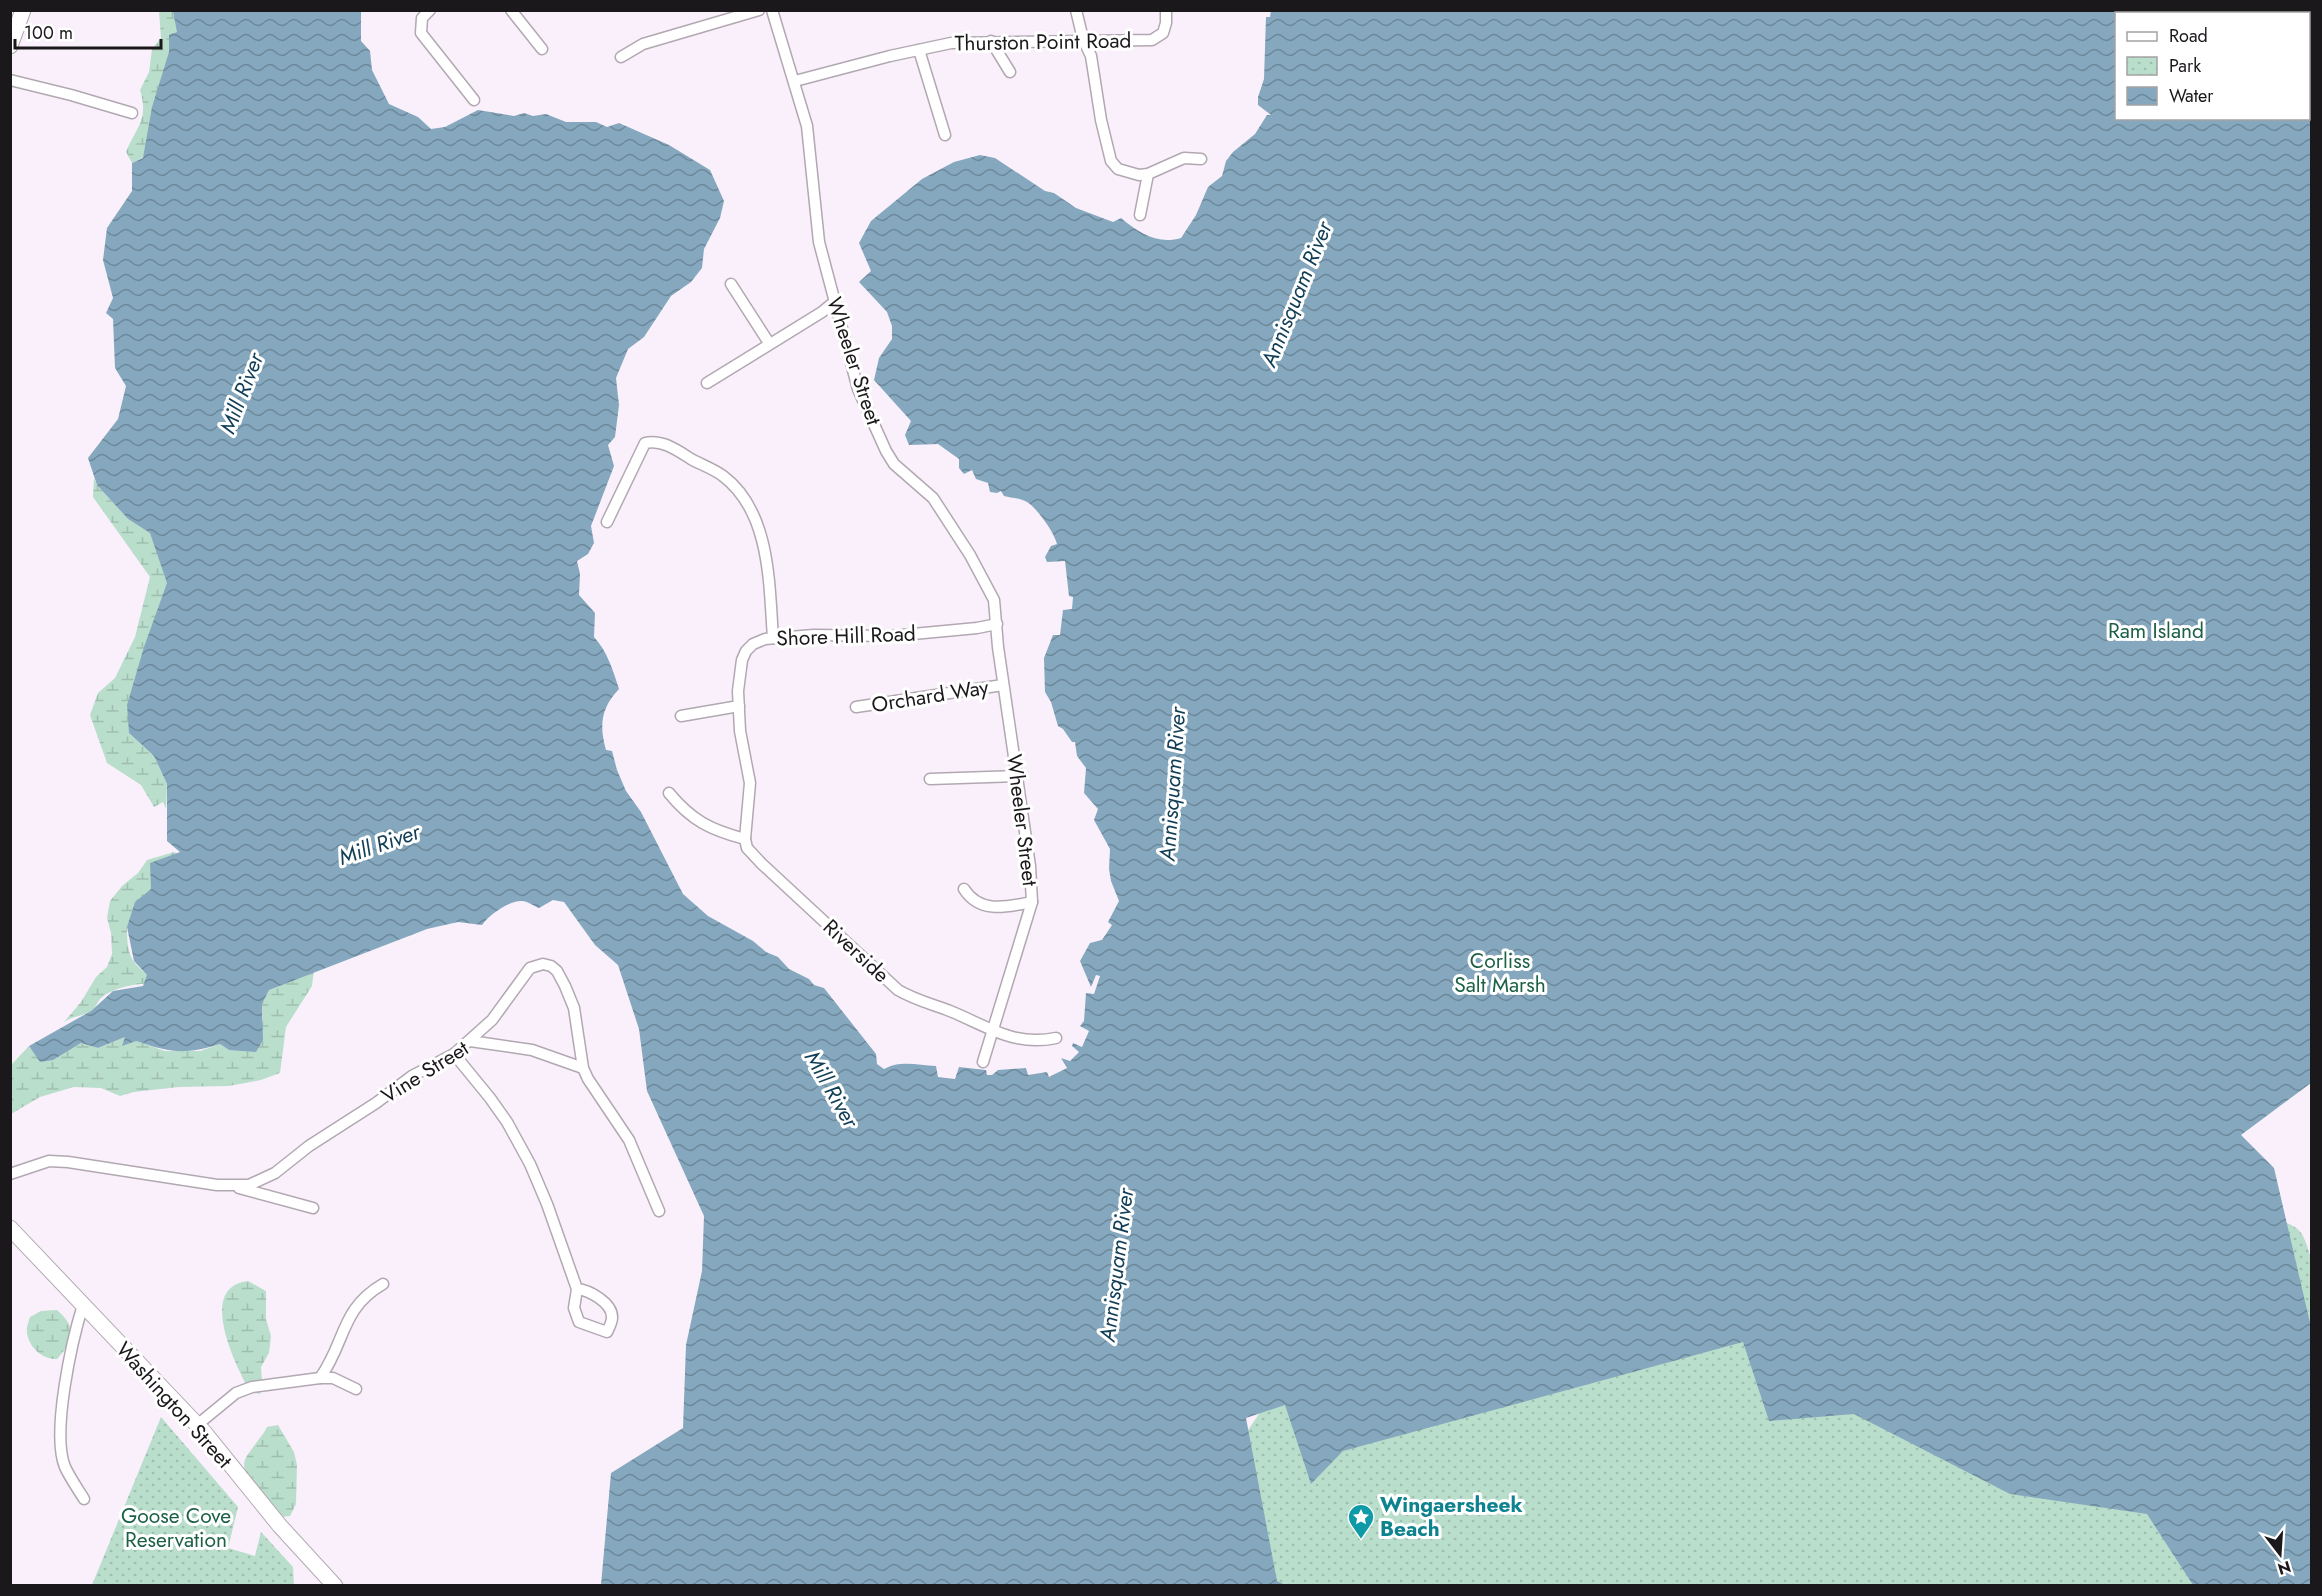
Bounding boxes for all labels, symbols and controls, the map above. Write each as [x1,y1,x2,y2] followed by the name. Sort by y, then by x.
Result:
[15,12,160,50] scale bar
[2115,12,2310,120] legend
[24,20,73,46] text: 100 m
[2169,23,2208,49] text: Road
[954,25,1132,59] street label: Thurston Point Road
[2169,53,2201,79] text: Park
[2169,83,2214,109] text: Water
[1252,215,1340,372] water label: Annisquam River
[819,293,889,429] street label: Wheeler Street
[211,346,272,438] water label: Mill River
[2108,616,2204,646] park label: Ram Island
[776,619,916,653] street label: Shore Hill Road
[869,672,991,720] street label: Orchard Way
[1151,704,1193,863] water label: Annisquam River
[999,752,1045,888] street label: Wheeler Street
[334,815,426,873] water label: Mill River
[816,912,896,990] street label: Riverside
[1454,946,1546,1000] park label: Corliss Salt Marsh
[376,1033,474,1111] street label: Vine Street
[797,1045,868,1135] water label: Mill River
[1091,1185,1141,1345] water label: Annisquam River
[109,1335,239,1475] street label: Washington Street
[1380,1490,1523,1544] place label: Wingaersheek Beach
[121,1501,231,1555] park label: Goose Cove Reservation
[1346,1502,1376,1540] place icon: Wingaersheek Beach
[2250,1524,2310,1584] north arrow
[2275,1555,2294,1581] text: N

